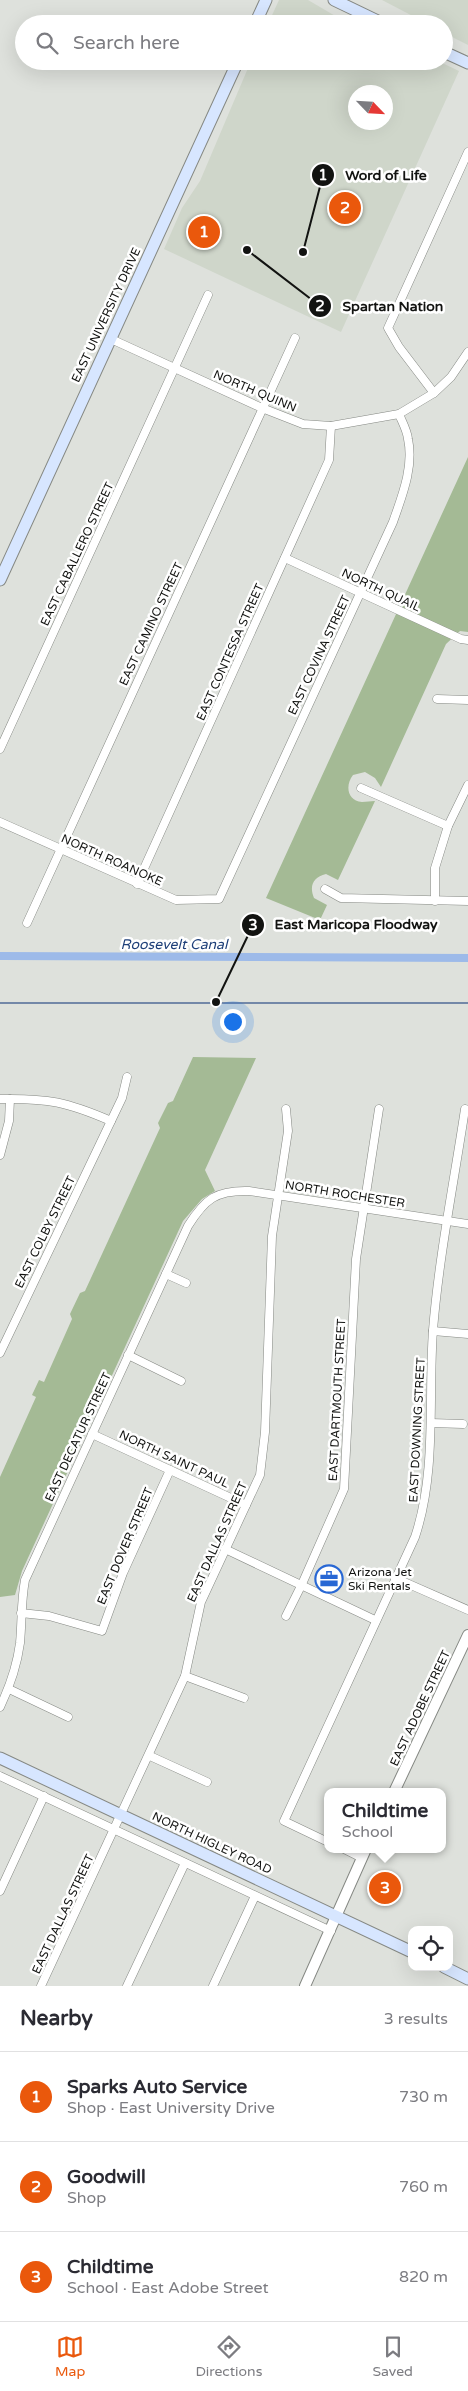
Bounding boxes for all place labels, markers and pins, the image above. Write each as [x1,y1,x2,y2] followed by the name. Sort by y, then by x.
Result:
[310,160,437,189] callout: Word of Life
[329,189,361,227] pin: 2
[188,213,220,251] pin: 1
[308,292,453,321] callout: Spartan Nation
[240,910,448,939] callout: East Maricopa Floodway
[314,1564,344,1594] office icon: Arizona Jet Ski Rentals
[348,1565,412,1593] place label: Arizona Jet Ski Rentals
[369,1869,401,1907] pin: 3

